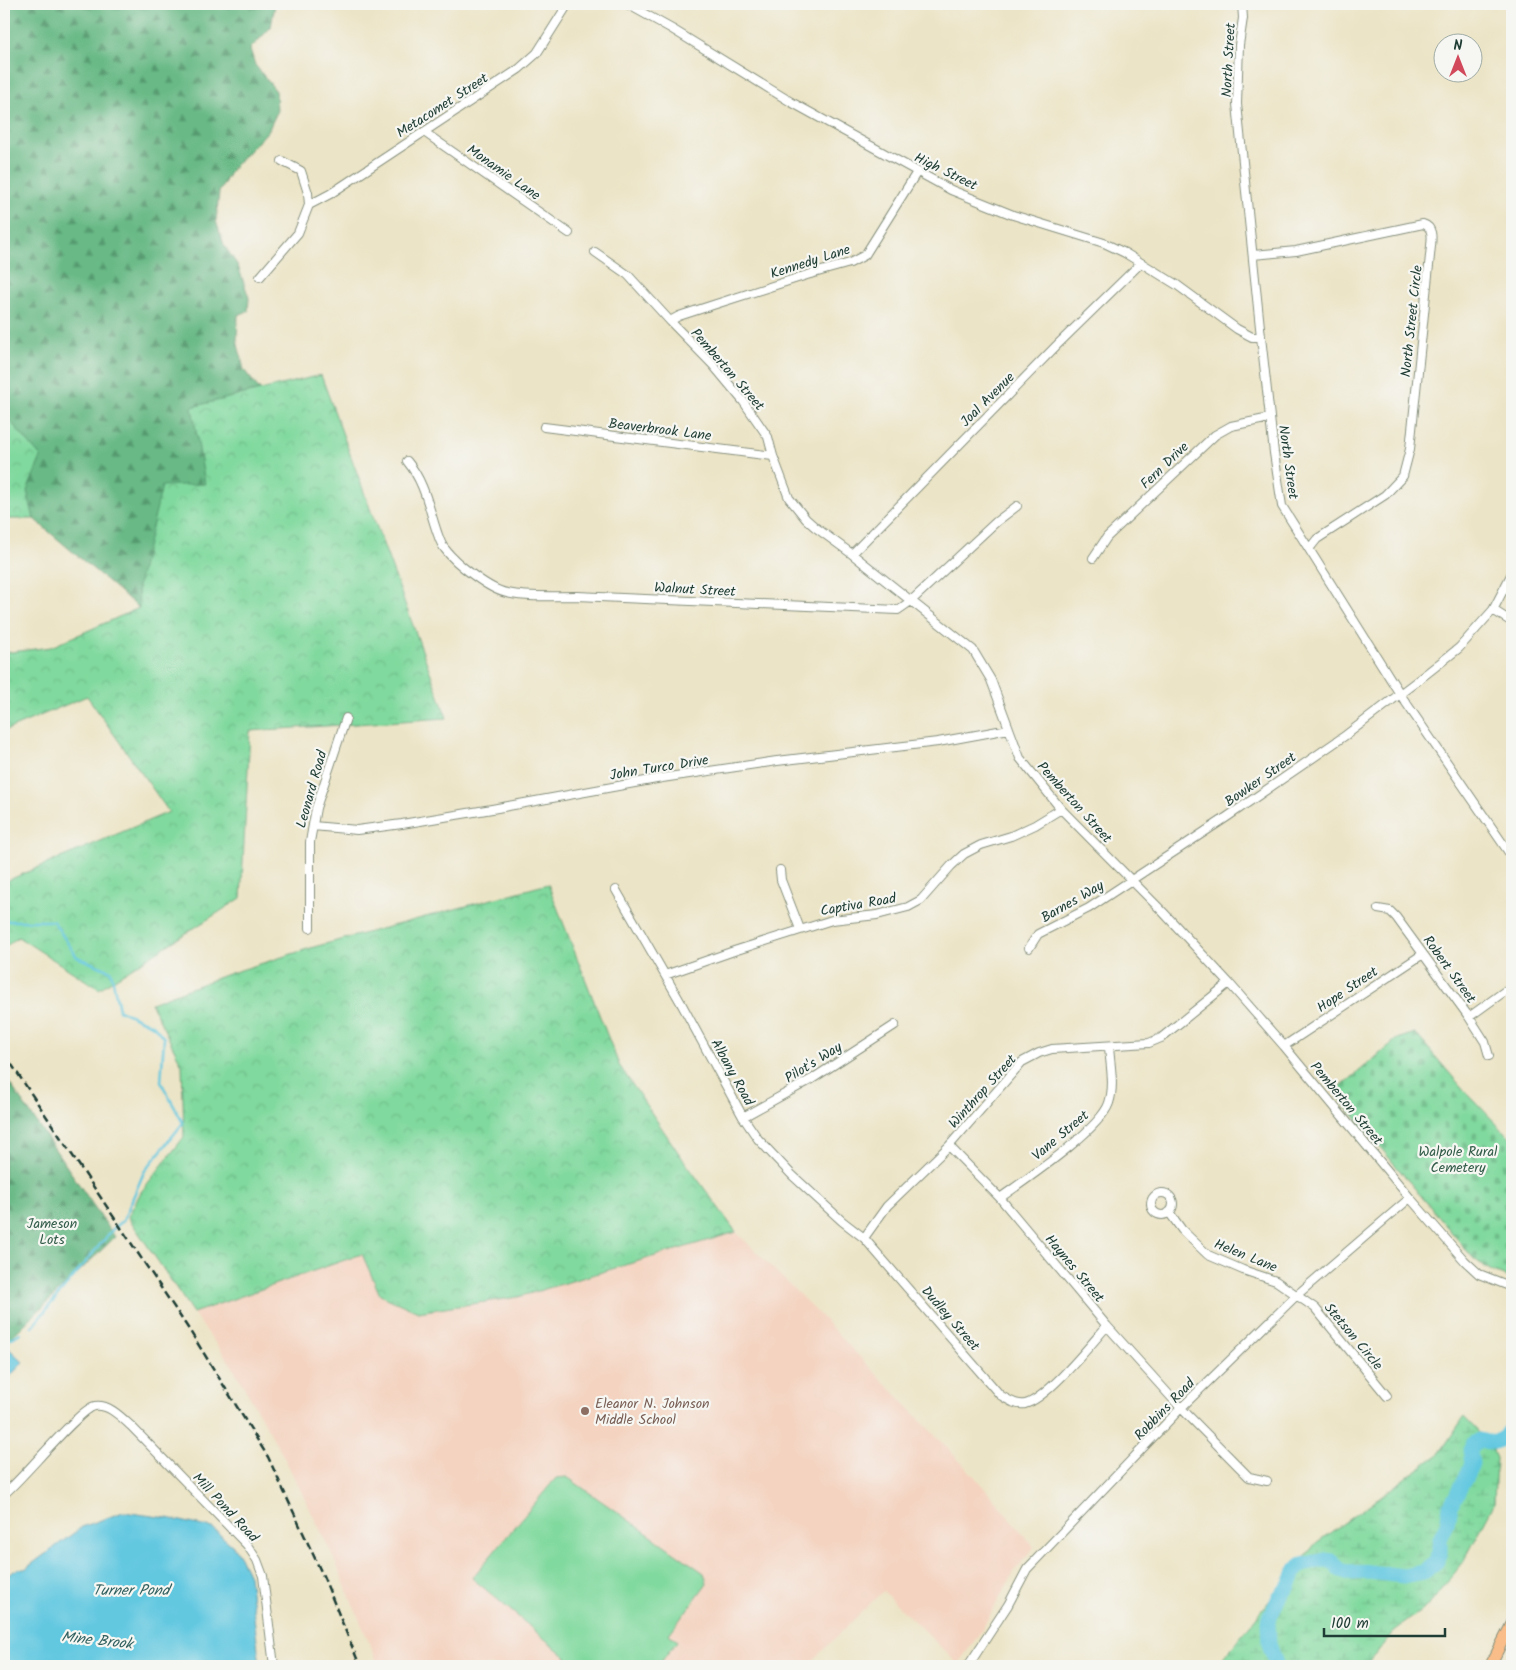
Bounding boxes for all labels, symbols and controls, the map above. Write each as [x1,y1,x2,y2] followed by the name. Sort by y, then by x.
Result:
[1216,22,1242,98] street label: North Street
[1434,32,1484,82] north arrow
[1454,35,1463,57] text: N
[392,67,493,144] street label: Metacomet Street
[462,139,545,207] street label: Monamie Lane
[910,147,981,197] street label: High Street
[767,238,854,285] street label: Kennedy Lane
[1395,263,1429,378] street label: North Street Circle
[685,323,770,416] street label: Pemberton Street
[955,367,1021,432] street label: Joal Avenue
[607,413,713,447] street label: Beaverbrook Lane
[1272,424,1304,501] street label: North Street
[1135,436,1195,495] street label: Fern Drive
[654,577,737,603] street label: Walnut Street
[290,747,334,831] street label: Leonard Road
[1220,747,1301,813] street label: Bowker Street
[608,749,711,787] street label: John Turco Drive
[1031,757,1118,849] street label: Pemberton Street
[1037,875,1108,929] street label: Barnes Way
[819,887,899,922] street label: Captiva Road
[1417,931,1482,1009] street label: Robert Street
[1312,961,1383,1018] street label: Hope Street
[705,1035,760,1111] street label: Albany Road
[781,1036,847,1089] street label: Pilot's Way
[943,1049,1023,1134] street label: Winthrop Street
[1304,1057,1388,1151] street label: Pemberton Street
[1027,1105,1095,1166] street label: Vane Street
[1419,1141,1498,1179] park label: Walpole Rural Cemetery
[27,1213,77,1251] park label: Jameson Lots
[1039,1230,1110,1308] street label: Haynes Street
[1211,1233,1281,1279] street label: Helen Lane
[916,1281,985,1357] street label: Dudley Street
[1318,1298,1389,1376] street label: Stetson Circle
[1129,1373,1201,1446] street label: Robbins Road
[595,1393,710,1431] place label: Eleanor N. Johnson Middle School
[579,1405,591,1417] marker: Eleanor N. Johnson Middle School
[187,1468,264,1548] street label: Mill Pond Road
[93,1579,173,1603] water label: Turner Pond
[1324,1605,1445,1637] scale bar
[1331,1612,1369,1636] text: 100 m
[60,1625,136,1657] water label: Mine Brook

